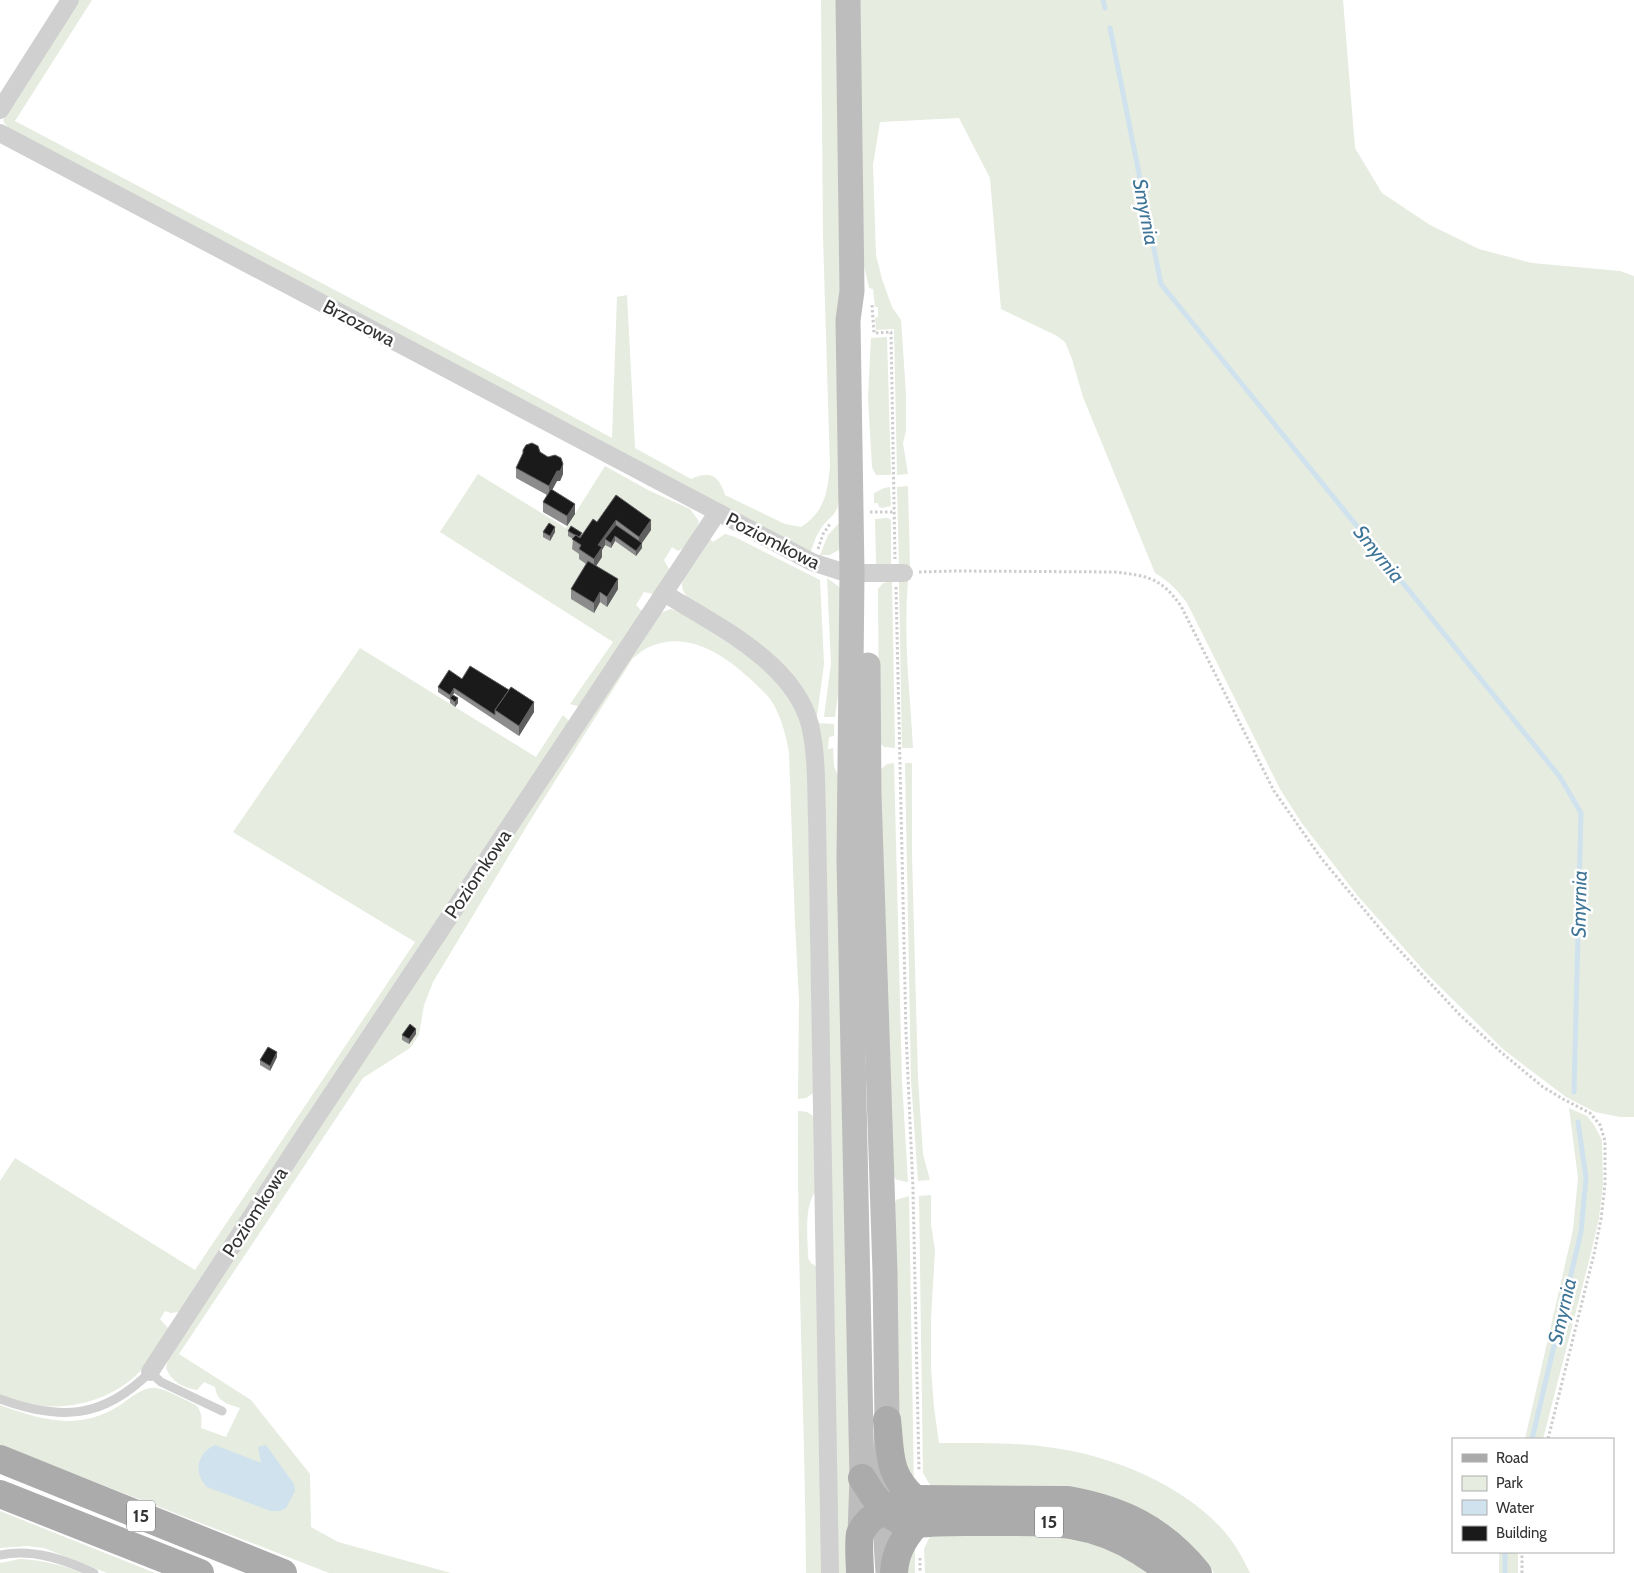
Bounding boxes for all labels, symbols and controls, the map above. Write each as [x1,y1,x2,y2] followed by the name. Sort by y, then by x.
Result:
[1128,177,1164,247] water label: Smyrnia
[319,295,399,351] street label: Brzozowa
[722,508,824,574] street label: Poziomkowa
[1349,520,1409,588] water label: Smyrnia
[440,825,516,923] street label: Poziomkowa
[1566,870,1592,938] water label: Smyrnia
[218,1163,292,1261] street label: Poziomkowa
[1543,1276,1581,1346] water label: Smyrnia
[1452,1438,1614,1553] legend
[1496,1449,1529,1467] text: Road
[1496,1474,1523,1492] text: Park
[1496,1499,1534,1517] text: Water
[127,1500,155,1532] road number: 15
[1035,1506,1063,1538] road number: 15
[1496,1524,1547,1542] text: Building

